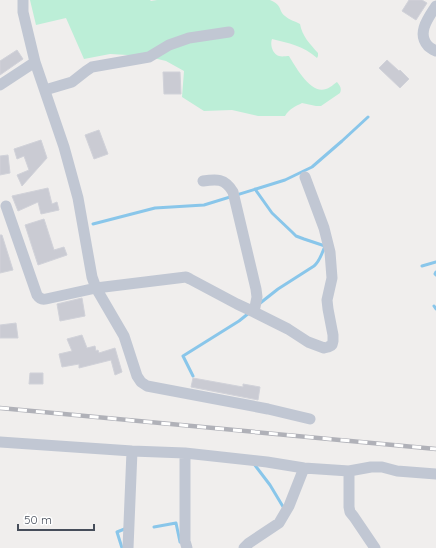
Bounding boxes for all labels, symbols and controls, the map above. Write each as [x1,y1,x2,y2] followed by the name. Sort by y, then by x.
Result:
[18,506,94,532] scale bar
[24,512,52,527] text: 50 m

